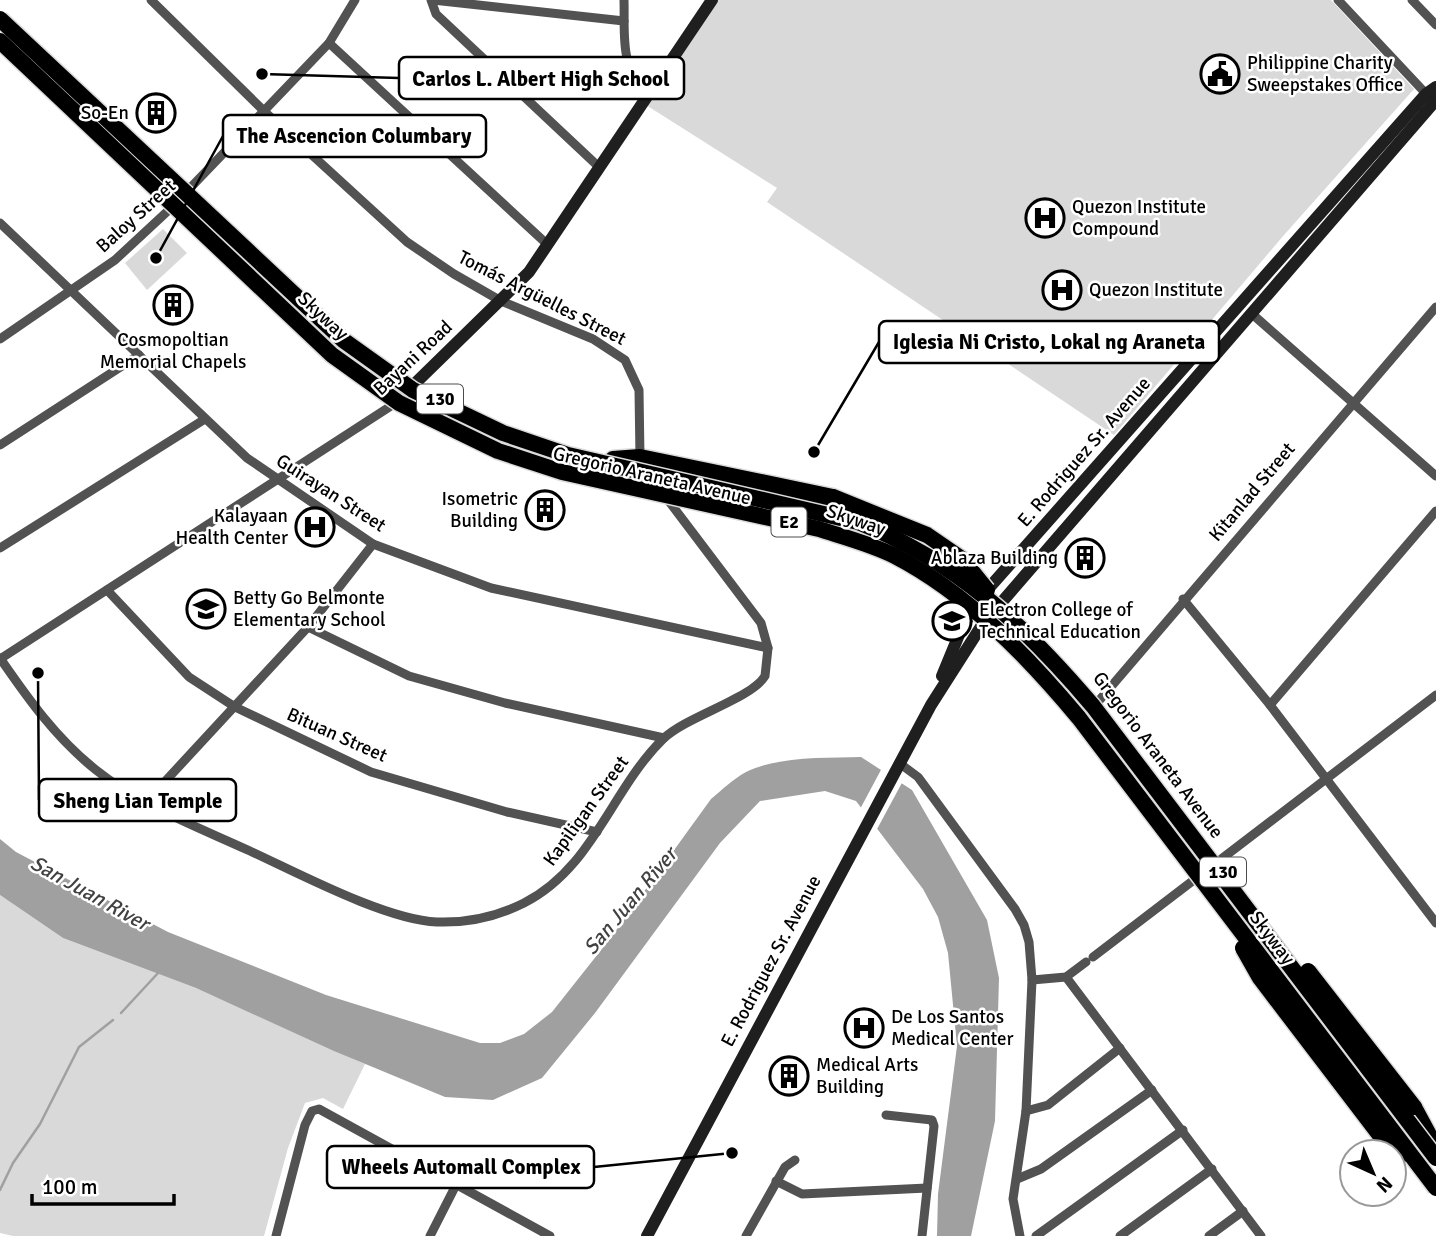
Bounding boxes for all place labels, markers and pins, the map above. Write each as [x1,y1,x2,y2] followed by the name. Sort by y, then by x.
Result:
[1247,51,1403,97] place label: Philippine Charity Sweepstakes Office
[1199,53,1241,95] public building icon: Philippine Charity Sweepstakes Office
[399,57,684,99] callout: Carlos L. Albert High School
[135,92,177,134] building icon: So-En
[81,101,129,125] place label: So-En
[223,115,486,157] callout: The Ascencion Columbary
[1072,195,1206,241] place label: Quezon Institute Compound
[1024,197,1066,239] hospital icon: Quezon Institute Compound
[1041,269,1083,311] hospital icon: Quezon Institute
[1089,278,1223,302] place label: Quezon Institute
[152,284,194,326] building icon: Cosmopoltian Memorial Chapels
[879,321,1219,363] callout: Iglesia Ni Cristo, Lokal ng Araneta
[100,328,246,374] place label: Cosmopoltian Memorial Chapels
[442,487,518,533] place label: Isometric Building
[524,489,566,531] building icon: Isometric Building
[175,504,288,550] place label: Kalayaan Health Center
[294,506,336,548] hospital icon: Kalayaan Health Center
[1064,537,1106,579] building icon: Ablaza Building
[931,546,1058,570] place label: Ablaza Building
[233,586,386,632] place label: Betty Go Belmonte Elementary School
[185,588,227,630] school or university icon: Betty Go Belmonte Elementary School
[979,598,1141,644] place label: Electron College of Technical Education
[931,600,973,642] school or university icon: Electron College of Technical Education
[39,779,236,821] callout: Sheng Lian Temple
[891,1005,1014,1051] place label: De Los Santos Medical Center
[843,1007,885,1049] hospital icon: De Los Santos Medical Center
[816,1053,918,1099] place label: Medical Arts Building
[768,1055,810,1097] building icon: Medical Arts Building
[327,1146,594,1188] callout: Wheels Automall Complex

